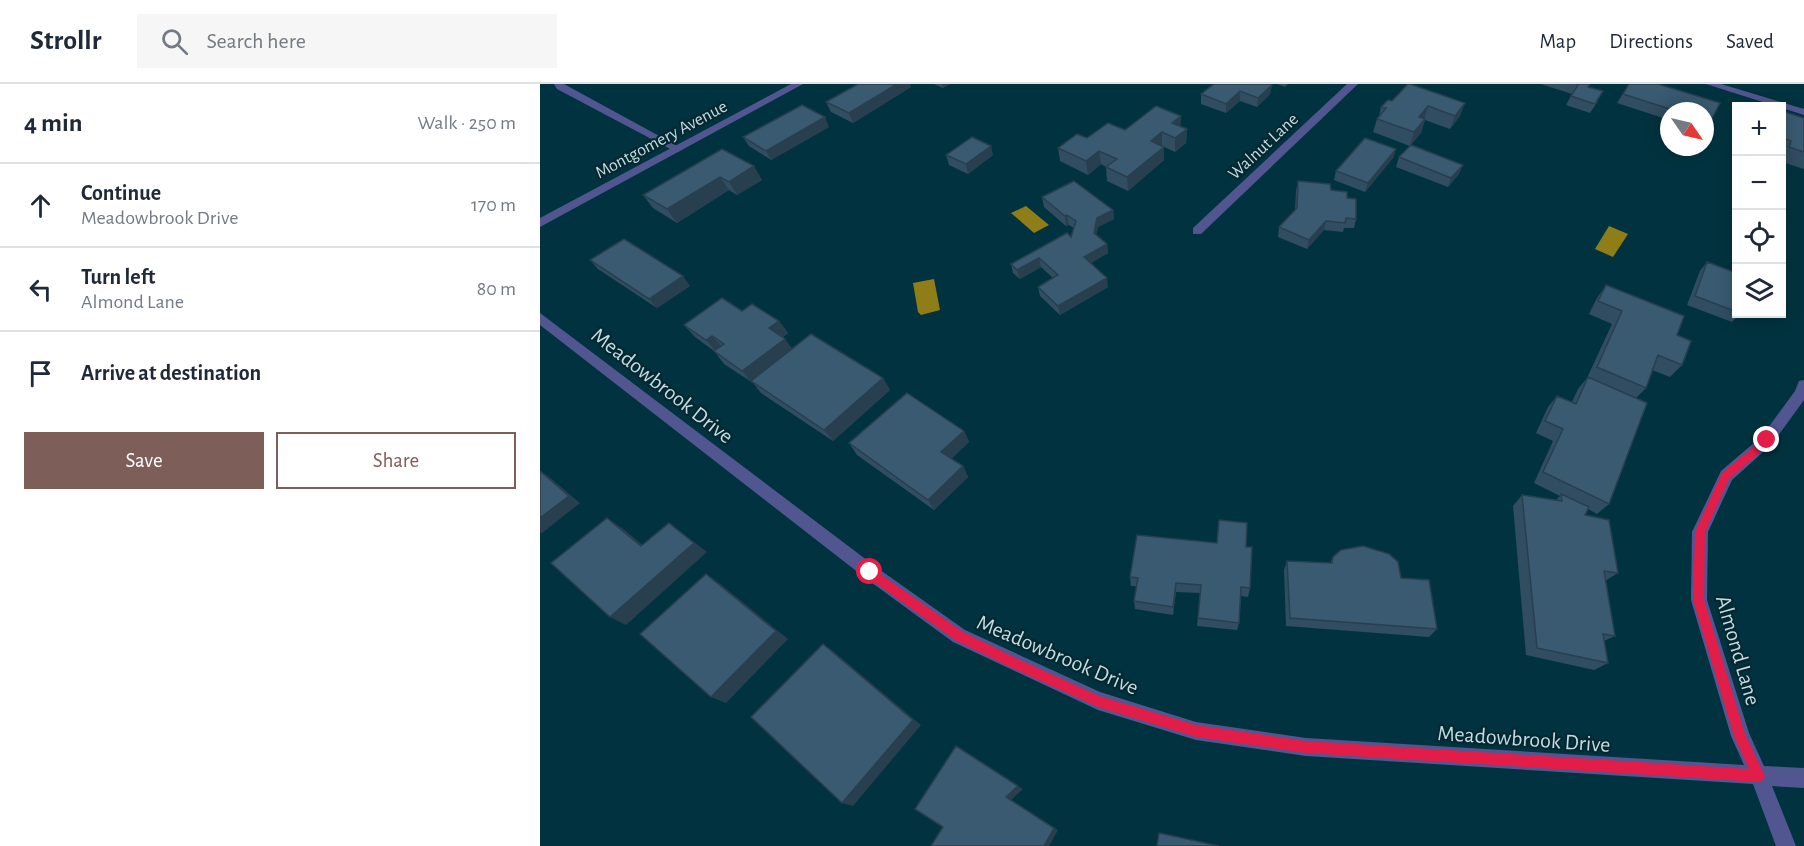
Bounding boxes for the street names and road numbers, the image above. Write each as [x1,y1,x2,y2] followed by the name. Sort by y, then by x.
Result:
[593,98,730,182] street label: Montgomery Avenue
[1225,110,1302,183] street label: Walnut Lane
[587,324,737,448] street label: Meadowbrook Drive
[1712,593,1764,708] street label: Almond Lane
[974,611,1142,699] street label: Meadowbrook Drive
[1437,722,1611,756] street label: Meadowbrook Drive

